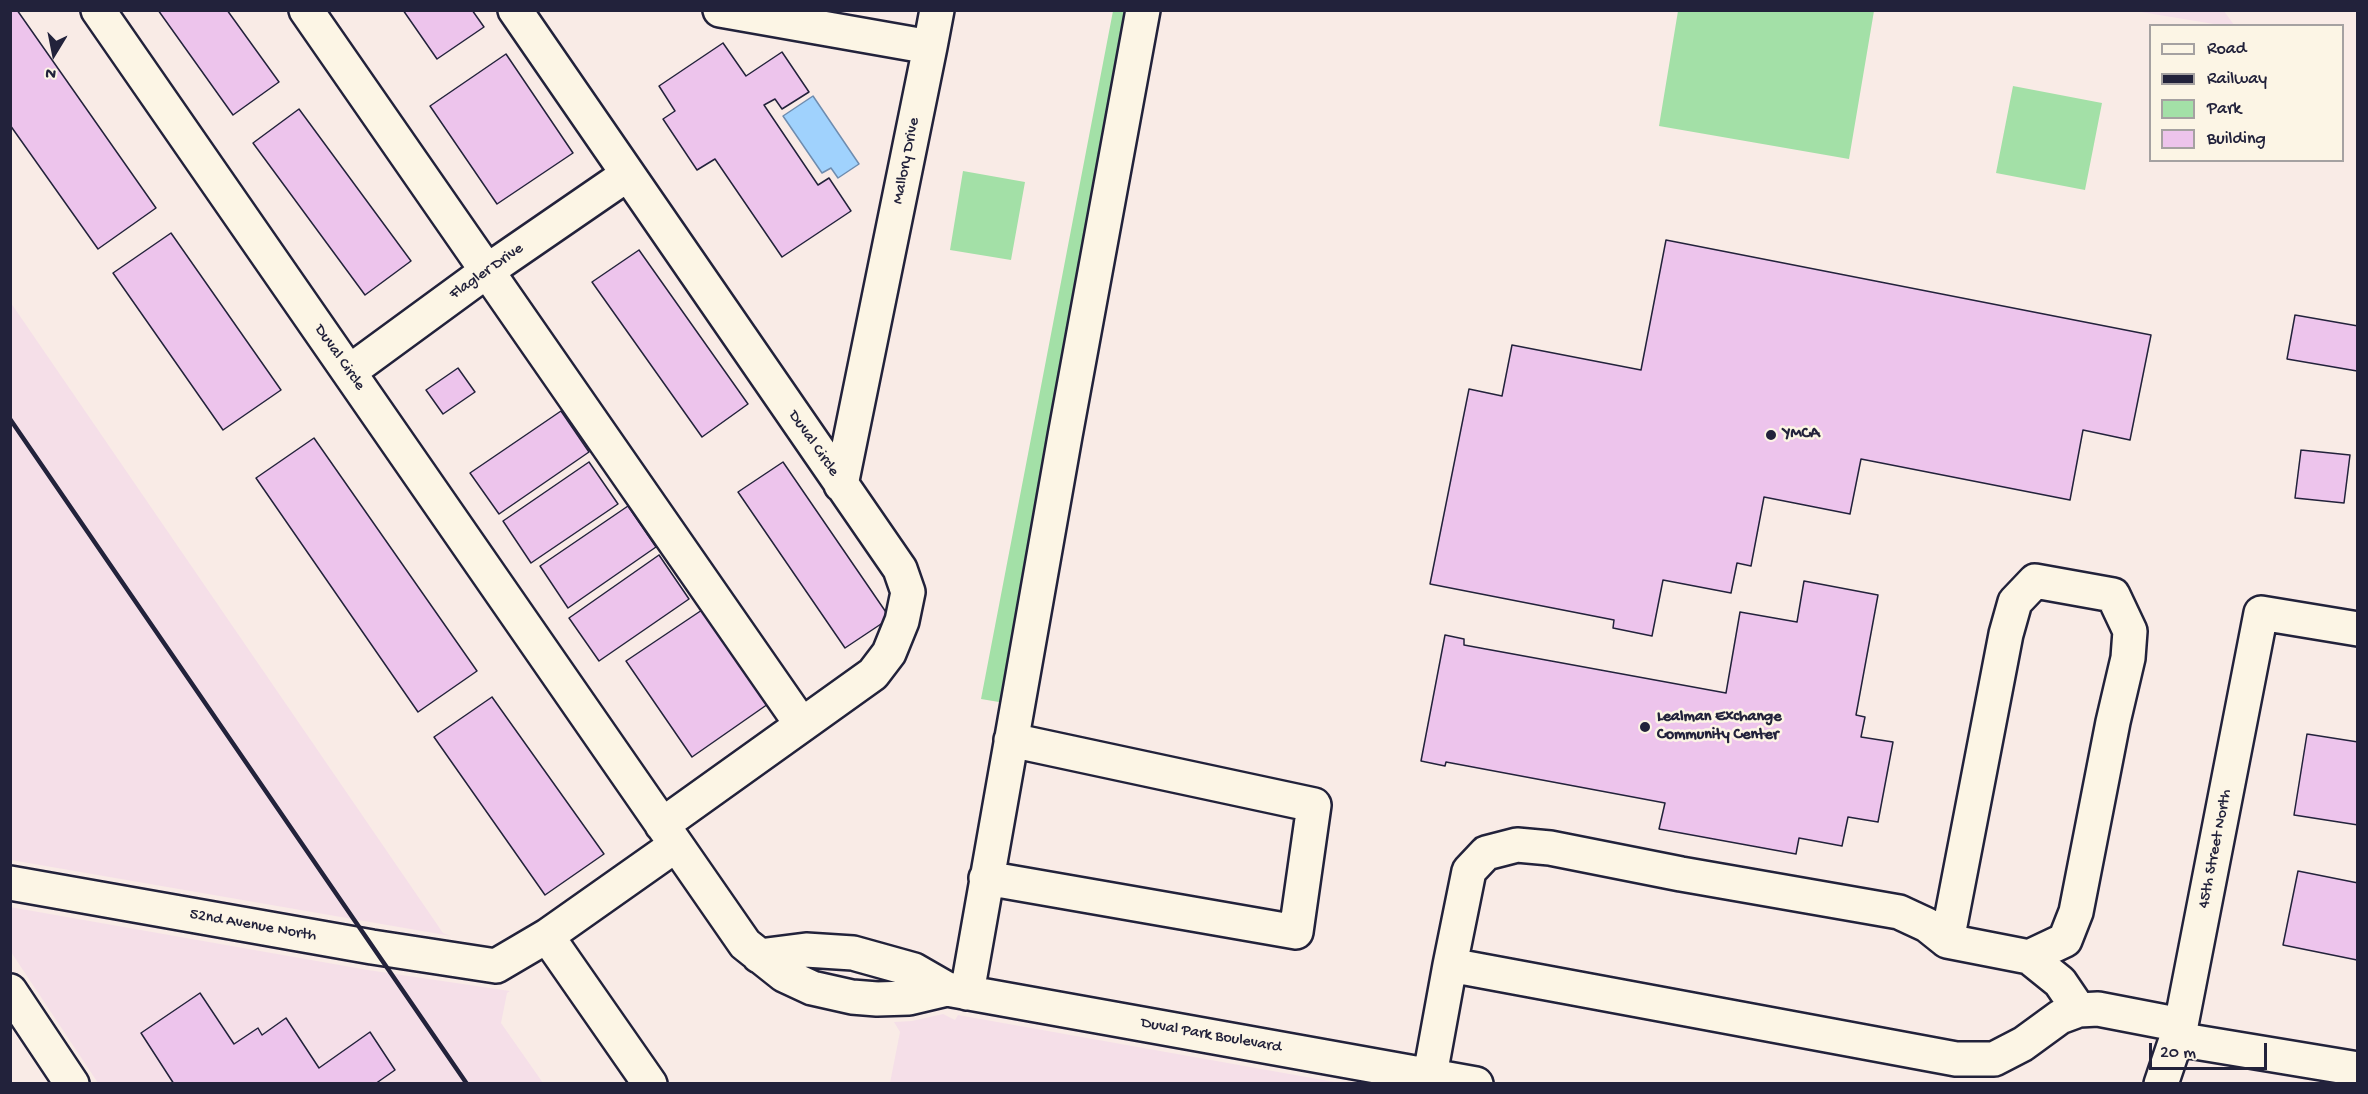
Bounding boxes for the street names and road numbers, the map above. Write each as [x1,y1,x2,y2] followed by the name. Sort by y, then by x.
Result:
[889,116,925,206] street label: Mallory Drive
[446,240,528,304] street label: Flagler Drive
[309,321,369,395] street label: Duval Circle
[783,407,843,481] street label: Duval Circle
[2195,788,2237,910] street label: 45th Street North
[188,905,318,947] street label: 52nd Avenue North
[1139,1014,1283,1058] street label: Duval Park Boulevard

